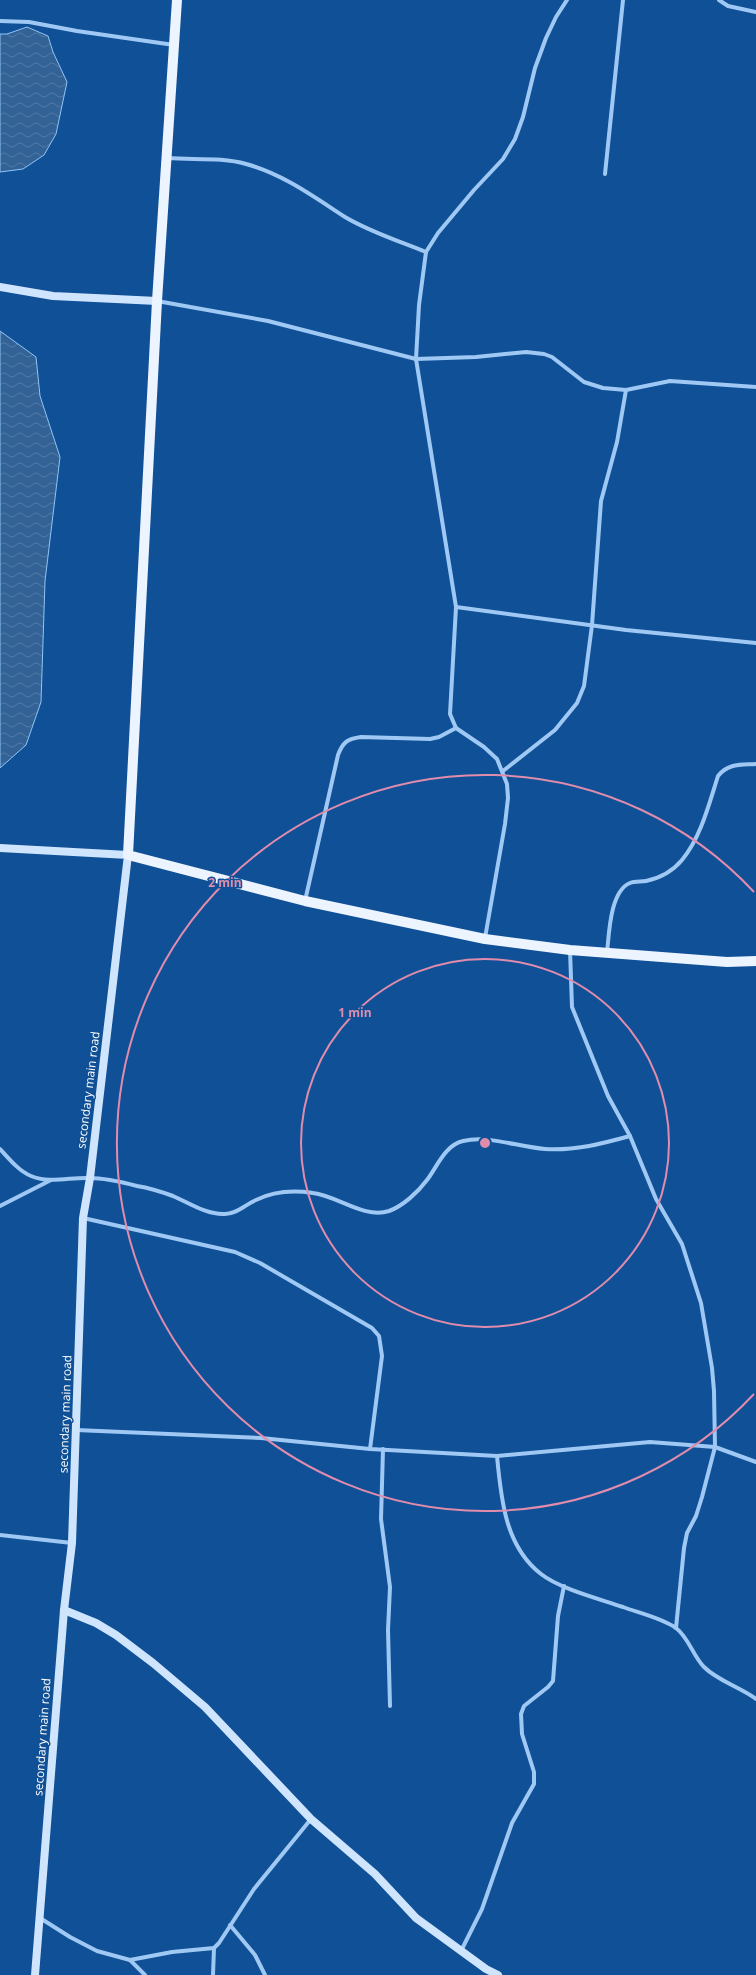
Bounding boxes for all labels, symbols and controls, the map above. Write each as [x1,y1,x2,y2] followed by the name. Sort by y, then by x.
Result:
[208,874,242,891] text: 2 min
[338,1004,372,1021] text: 1 min
[72,1030,104,1150] street label: secondary main road
[478,1136,492,1150] centre of rings
[54,1355,76,1473] street label: secondary main road
[29,1677,55,1797] street label: secondary main road

